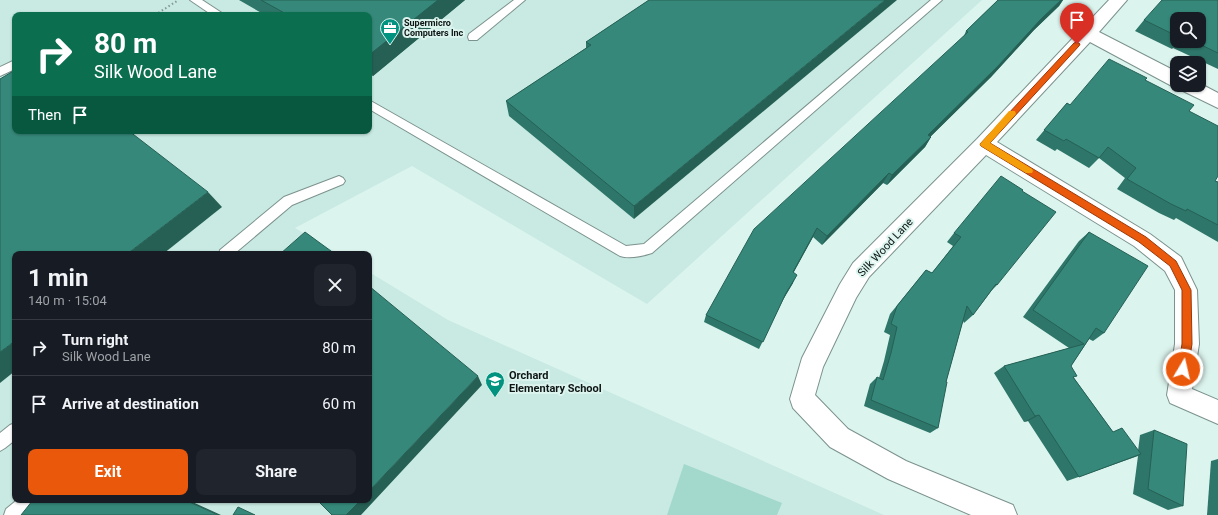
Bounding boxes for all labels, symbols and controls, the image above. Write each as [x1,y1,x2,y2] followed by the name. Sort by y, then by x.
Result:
[1060,3,1094,44] pin
[1066,9,1088,31] icon: arrive
[1170,12,1206,92] map controls
[1170,12,1206,48] button: search
[379,17,401,45] office icon: Supermicro Computers Inc
[404,18,464,38] place label: Supermicro Computers Inc
[94,27,157,60] text: 80 m
[28,28,80,80] icon: right
[1170,56,1206,92] button: layers
[94,61,217,82] text: Silk Wood Lane
[69,104,91,126] icon: arrive
[28,106,61,124] text: Then
[855,215,916,279] street label: Silk Wood Lane
[28,264,88,292] text: 1 min
[314,264,356,306] button: close
[28,293,107,308] text: 140 m · 15:04
[62,331,128,349] text: Turn right
[28,337,50,359] icon: right
[322,339,356,357] text: 80 m
[1162,348,1204,390] position arrow
[62,349,151,364] text: Silk Wood Lane
[509,369,602,395] place label: Orchard Elementary School
[484,370,506,398] school or university icon: Orchard Elementary School
[28,393,50,415] icon: arrive
[62,395,199,413] text: Arrive at destination
[322,395,356,413] text: 60 m
[28,449,188,495] button: Exit
[196,449,356,495] button: Share

